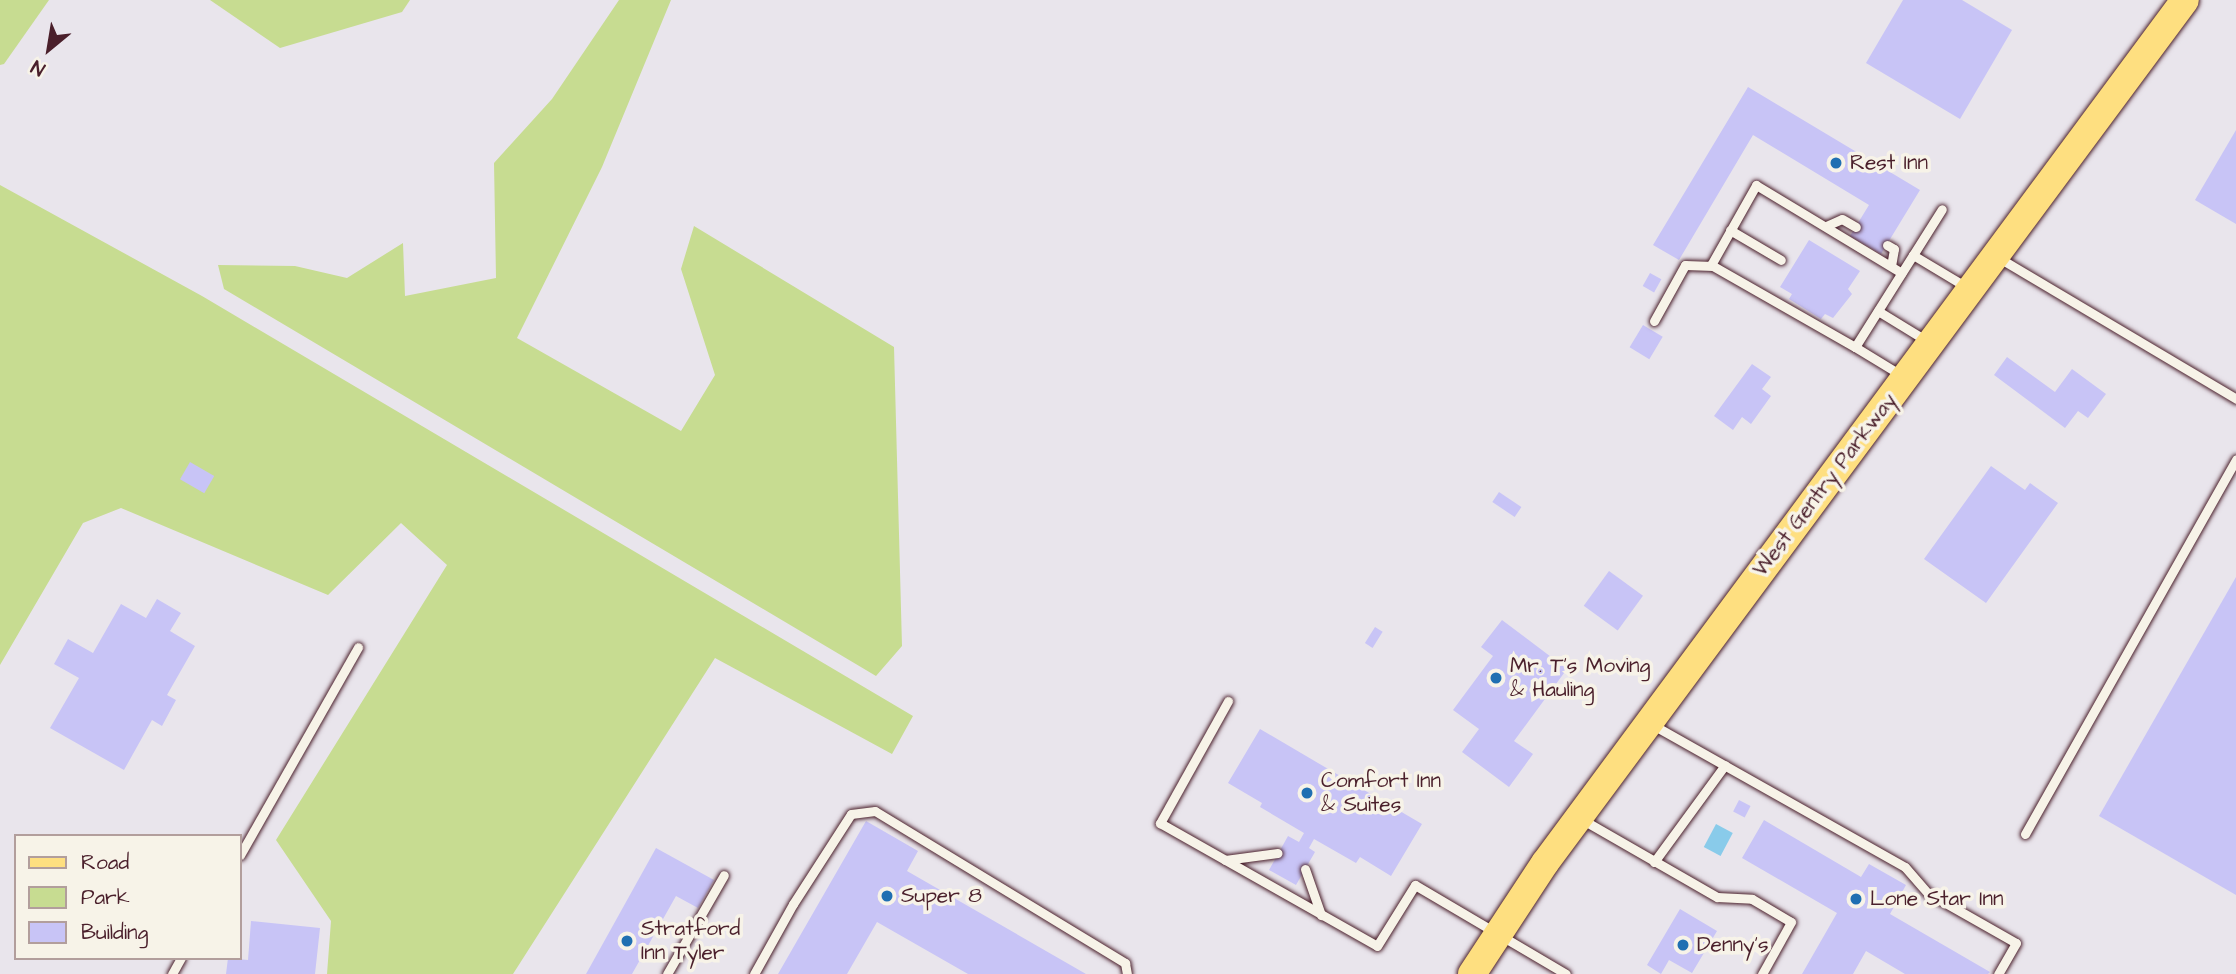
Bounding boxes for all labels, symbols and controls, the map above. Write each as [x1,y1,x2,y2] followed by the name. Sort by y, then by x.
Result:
[14,14,84,84] north arrow
[26,53,50,82] text: N
[1850,150,1928,176] place label: Rest Inn
[1828,155,1844,171] marker: Rest Inn
[1748,388,1902,582] street label: West Gentry Parkway
[1510,653,1650,703] place label: Mr. T's Moving & Hauling
[1488,670,1504,686] marker: Mr. T's Moving & Hauling
[1321,768,1441,818] place label: Comfort Inn & Suites
[1299,785,1315,801] marker: Comfort Inn & Suites
[14,834,242,960] legend
[81,848,129,877] text: Road
[81,883,130,912] text: Park
[901,883,982,909] place label: Super 8
[1870,886,2003,912] place label: Lone Star Inn
[879,888,895,904] marker: Super 8
[1848,891,1864,907] marker: Lone Star Inn
[641,916,740,966] place label: Stratford Inn Tyler
[81,918,148,947] text: Building
[1697,932,1768,958] place label: Denny's
[619,933,635,949] marker: Stratford Inn Tyler
[1675,937,1691,953] marker: Denny's

